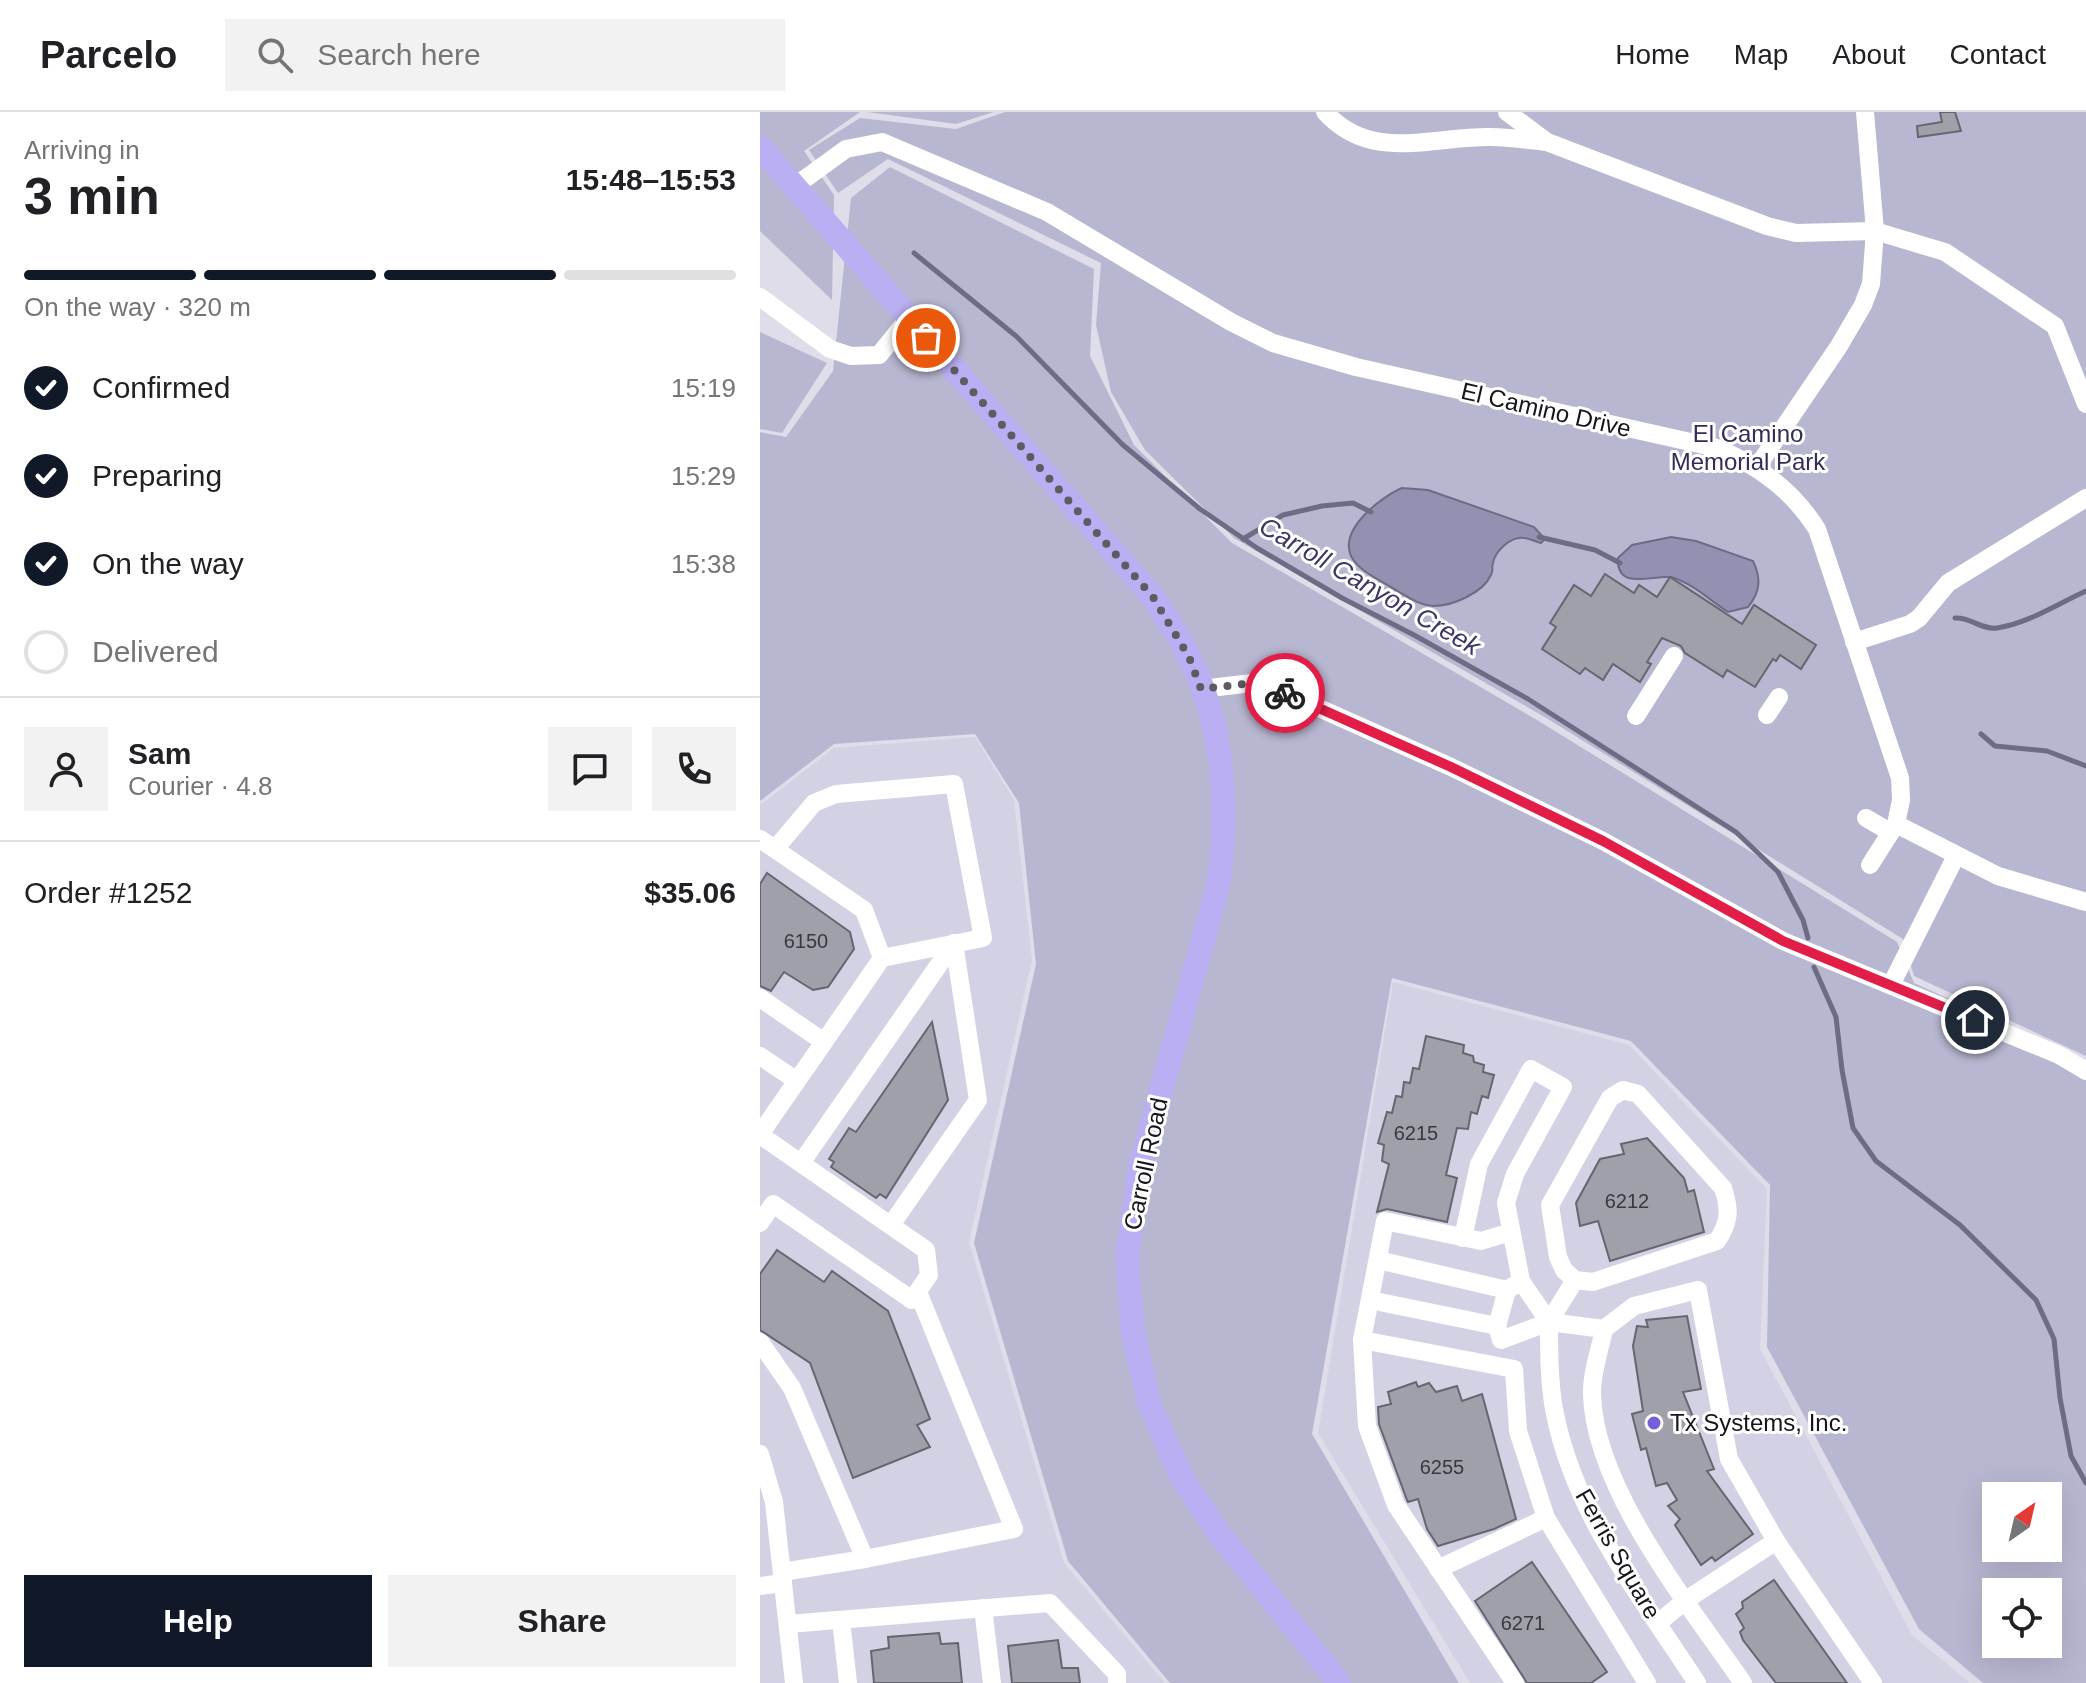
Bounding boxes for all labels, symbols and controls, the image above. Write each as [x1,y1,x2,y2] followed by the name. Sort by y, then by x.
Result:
[225,19,785,91] search box
[253,33,297,77] icon: search
[40,34,177,76] text: Parcelo
[317,38,481,71] text: Search here
[1615,39,1690,70] text: Home
[1734,39,1788,70] text: Map
[1832,39,1906,70] text: About
[1950,39,2046,70] text: Contact
[24,135,140,165] text: Arriving in
[566,163,736,196] text: 15:48–15:53
[24,167,160,225] text: 3 min
[24,292,251,322] text: On the way · 320 m
[892,304,960,372] pin
[904,316,948,360] icon: bag
[24,366,68,410] icon: check
[92,371,230,404] text: Confirmed
[671,373,736,403] text: 15:19
[1459,377,1634,442] street label: El Camino Drive
[1671,420,1826,475] park label: El Camino Memorial Park
[24,454,68,498] icon: check
[92,459,222,492] text: Preparing
[671,461,736,491] text: 15:29
[1254,511,1487,662] water label: Carroll Canyon Creek
[24,542,68,586] icon: check
[92,547,244,580] text: On the way
[671,549,736,579] text: 15:38
[92,635,219,668] text: Delivered
[1245,653,1325,733] courier
[1263,671,1307,715] icon: bike
[24,727,108,811] button: person
[548,727,632,811] button: chat
[652,727,736,811] button: phone
[128,737,191,770] text: Sam
[128,771,273,801] text: Courier · 4.8
[24,876,192,909] text: Order #1252
[644,876,736,909] text: $35.06
[784,930,828,952] house number: 6150
[1941,986,2009,1054] pin
[1953,998,1997,1042] icon: home
[1118,1095,1173,1233] street label: Carroll Road
[1394,1122,1438,1144] house number: 6215
[1605,1190,1649,1212] house number: 6212
[1670,1409,1847,1436] place label: Tx Systems, Inc.
[1645,1414,1663,1432] marker: Tx Systems, Inc.
[1420,1456,1464,1478] house number: 6255
[1982,1482,2062,1562] north arrow
[1982,1482,2062,1658] map controls
[1570,1484,1666,1623] street label: Ferris Square
[24,1575,372,1667] button: Help
[388,1575,736,1667] button: Share
[1982,1578,2062,1658] button: locate
[1501,1612,1545,1634] house number: 6271

